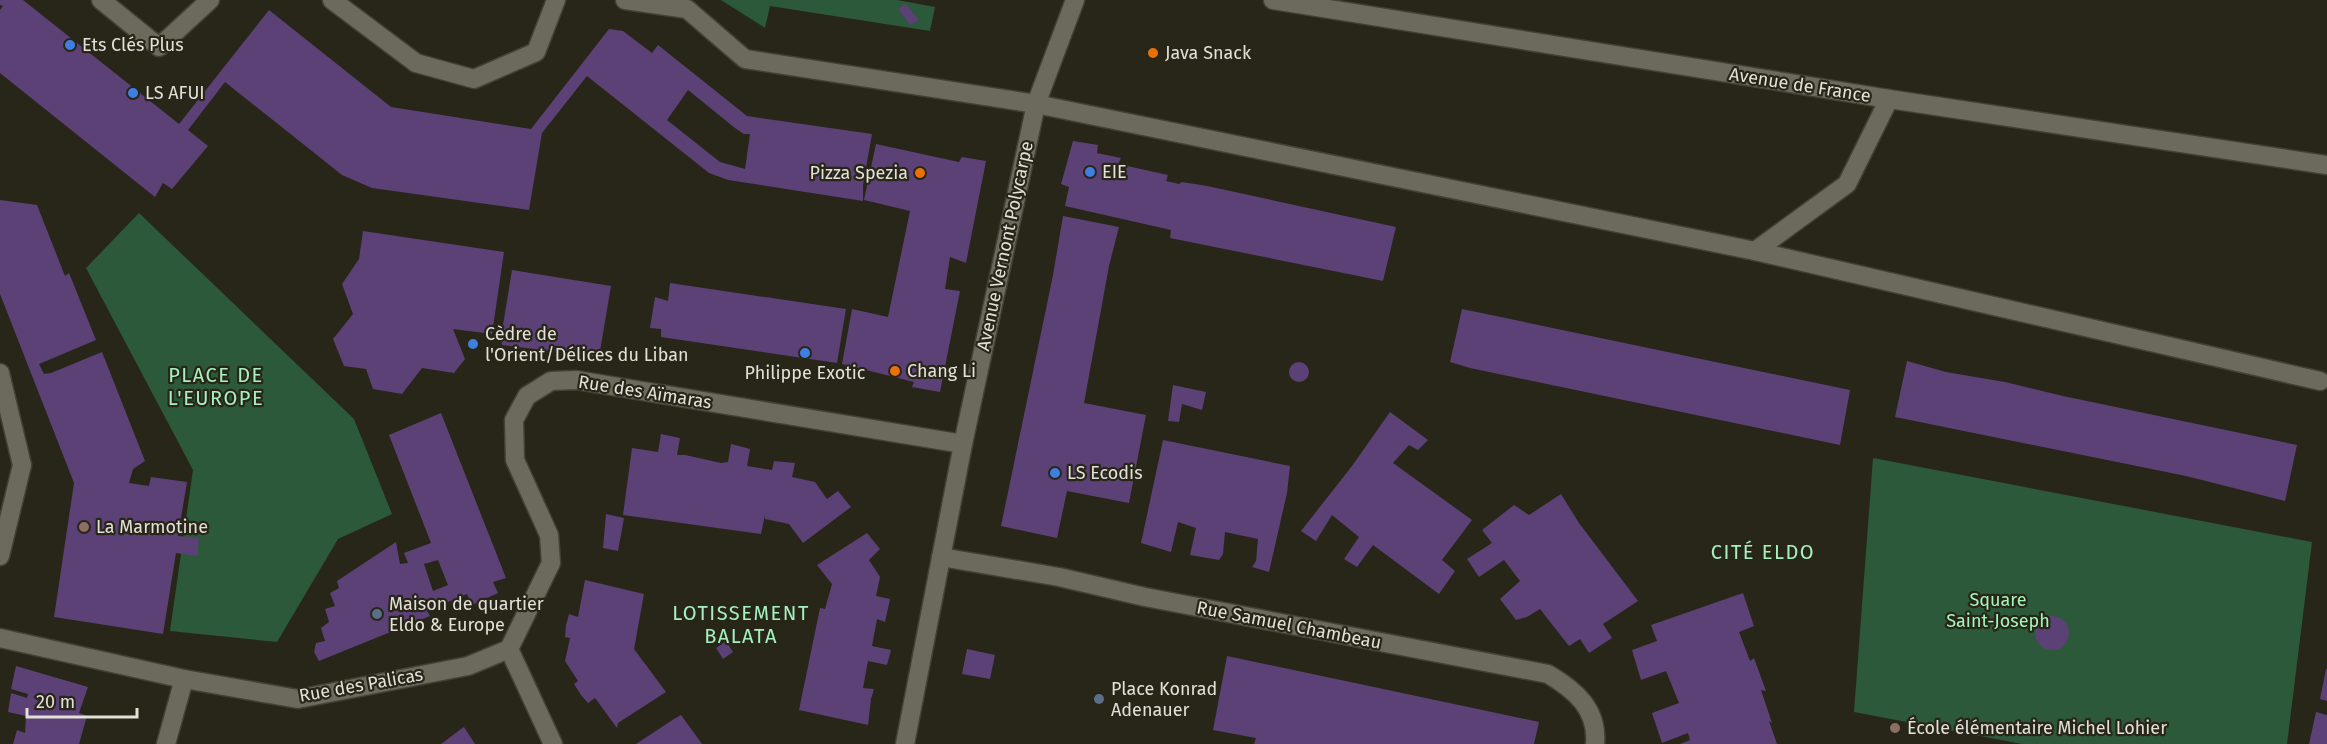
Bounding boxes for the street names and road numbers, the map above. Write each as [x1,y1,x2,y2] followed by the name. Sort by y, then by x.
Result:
[1728,63,1872,107] street label: Avenue de France
[972,139,1038,353] street label: Avenue Vernont Polycarpe
[577,371,713,413] street label: Rue des Aïmaras
[1195,596,1383,654] street label: Rue Samuel Chambeau
[297,663,425,707] street label: Rue des Palicas

